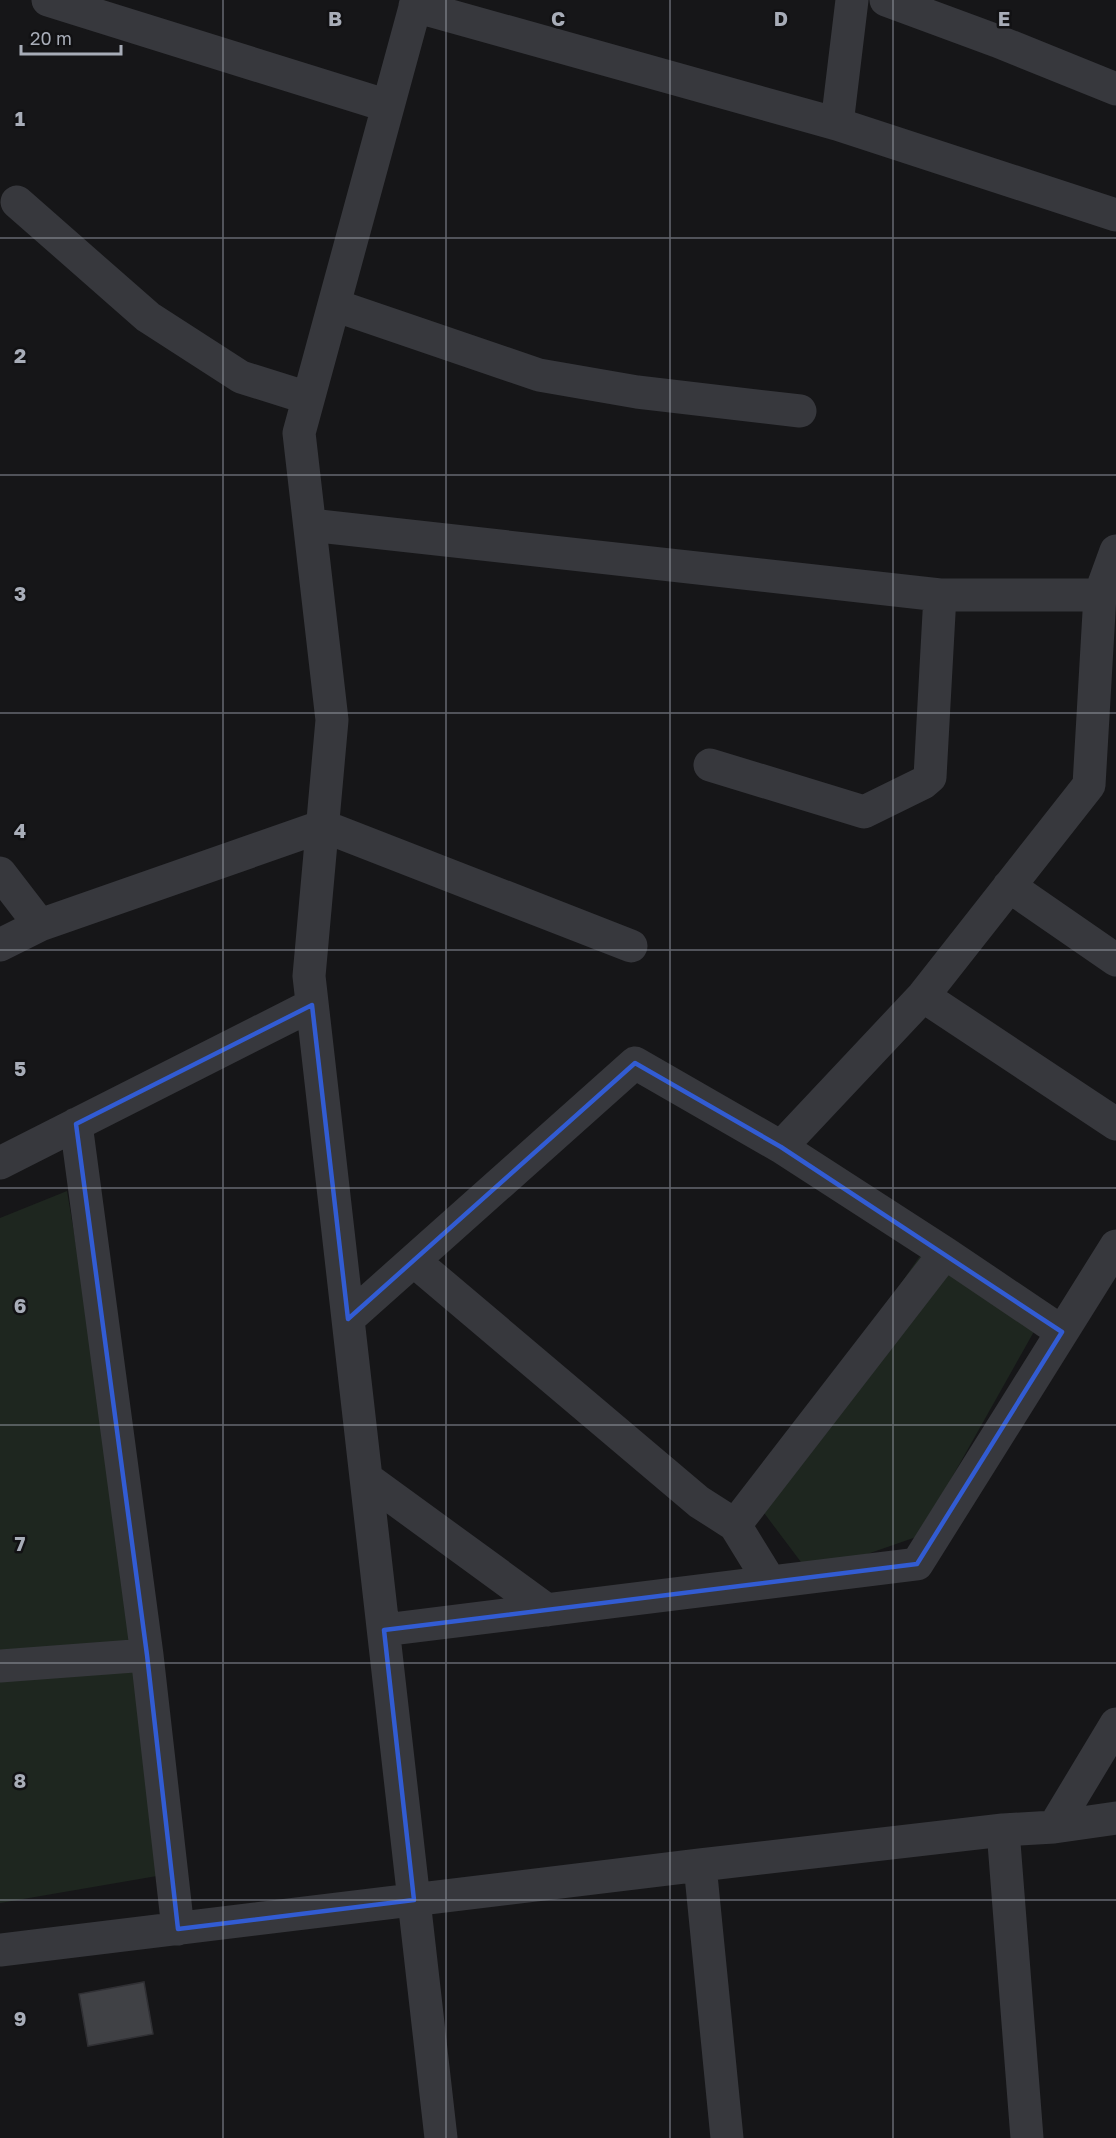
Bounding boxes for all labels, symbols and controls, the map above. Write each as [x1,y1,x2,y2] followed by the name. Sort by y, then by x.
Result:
[328,6,342,30] text: B
[551,6,565,30] text: C
[774,6,788,30] text: D
[998,6,1010,30] text: E
[21,18,122,56] scale bar
[30,27,72,49] text: 20 m
[15,106,25,130] text: 1
[14,343,26,367] text: 2
[14,581,26,605] text: 3
[14,818,26,842] text: 4
[14,1056,26,1080] text: 5
[14,1293,26,1317] text: 6
[15,1531,26,1555] text: 7
[14,1768,26,1792] text: 8
[14,2006,26,2030] text: 9

